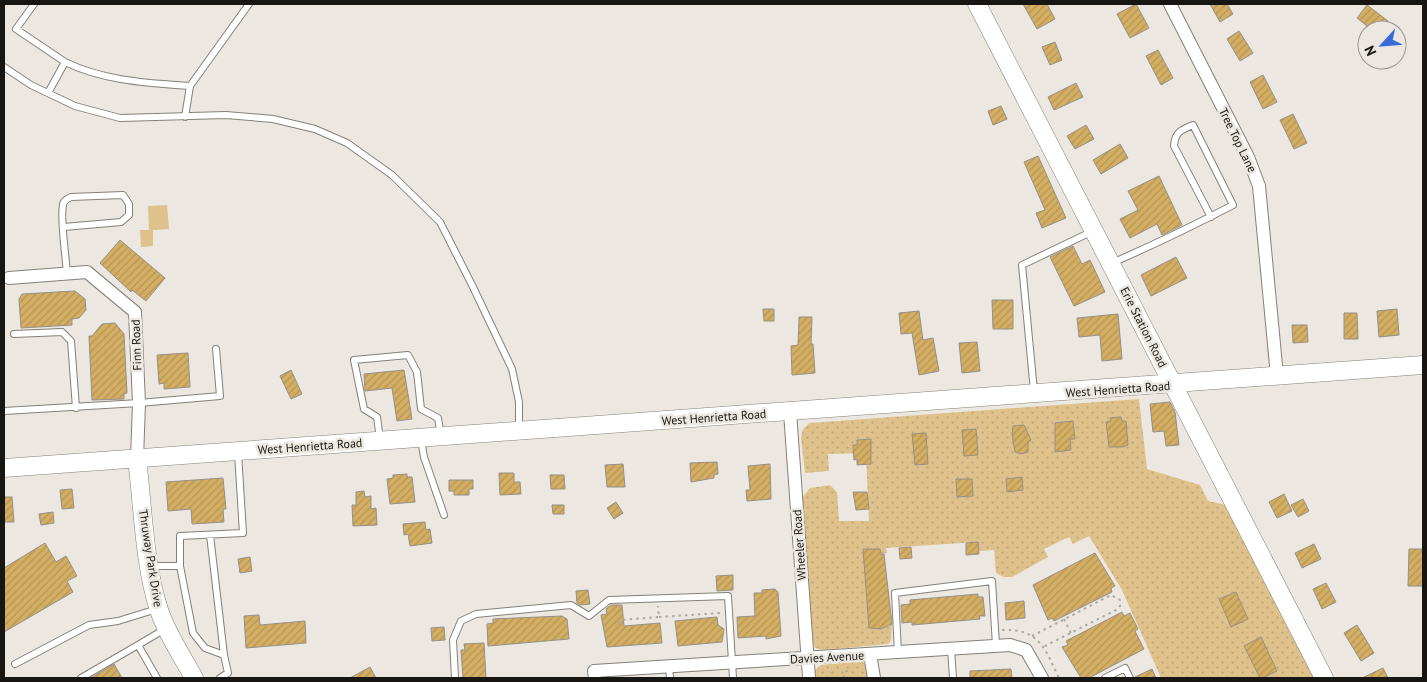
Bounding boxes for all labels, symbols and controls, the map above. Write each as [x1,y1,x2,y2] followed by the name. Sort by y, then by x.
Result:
[1357,20,1407,70] north arrow
[1360,43,1380,59] text: N
[1216,105,1260,175] street label: Tree Top Lane
[1117,284,1171,370] street label: Erie Station Road
[128,319,144,371] street label: Finn Road
[1065,378,1171,400] street label: West Henrietta Road
[661,406,767,428] street label: West Henrietta Road
[257,435,363,457] street label: West Henrietta Road
[136,508,166,608] street label: Thruway Park Drive
[789,509,809,581] street label: Wheeler Road
[790,648,864,666] street label: Davies Avenue

